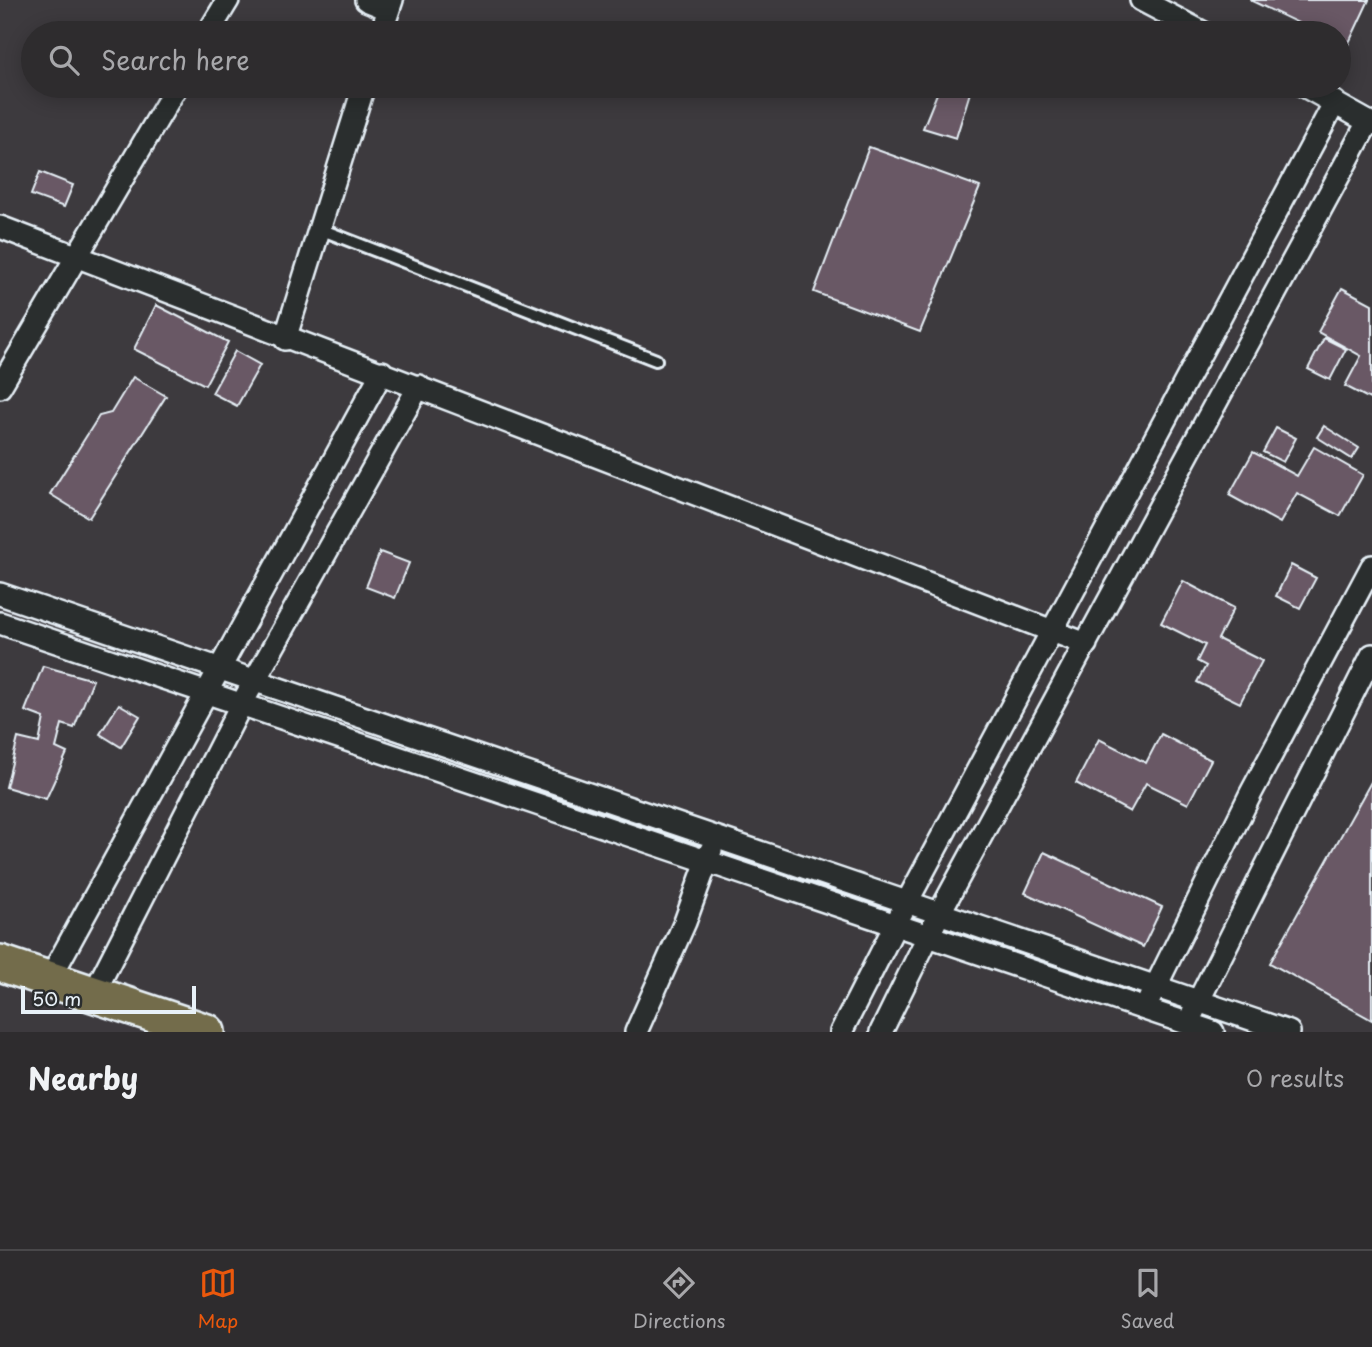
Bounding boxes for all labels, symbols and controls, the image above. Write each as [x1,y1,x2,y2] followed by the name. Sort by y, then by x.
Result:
[21,21,1351,98] search box
[101,40,250,79] text: Search here
[45,41,83,79] icon: search
[21,983,196,1015] scale bar
[32,984,81,1012] text: 50 m
[28,1055,138,1100] text: Nearby
[1246,1060,1344,1095] text: 0 results
[198,1264,238,1334] tab: Map
[633,1264,726,1334] tab: Directions
[1121,1264,1174,1334] tab: Saved

